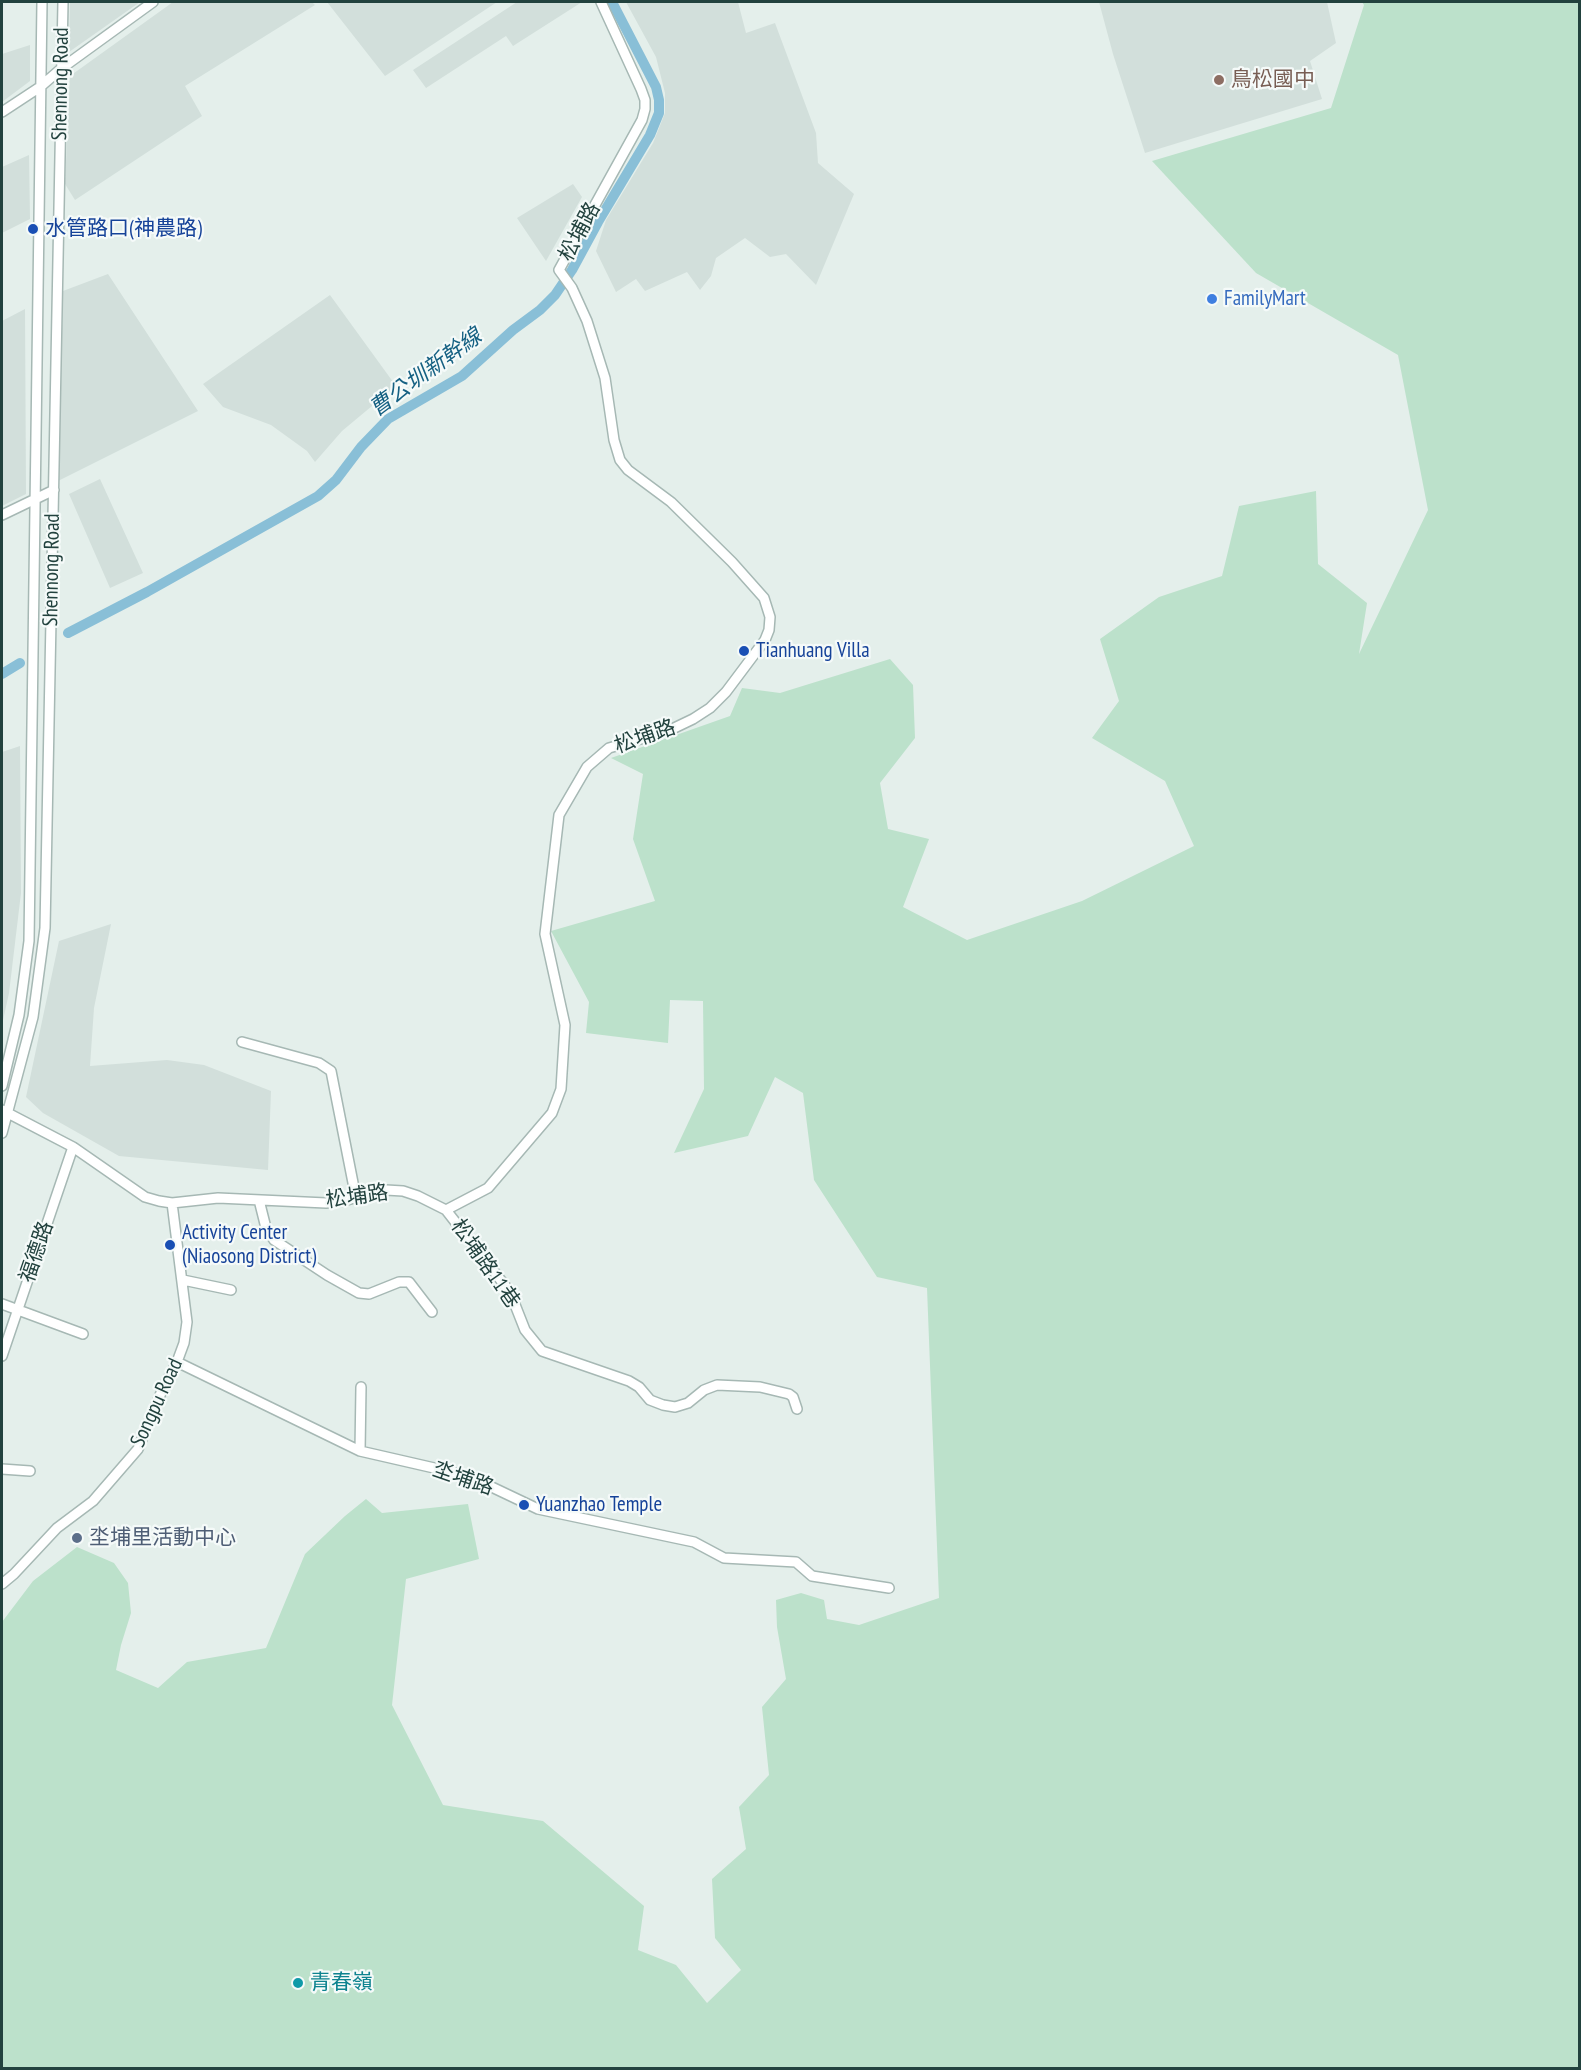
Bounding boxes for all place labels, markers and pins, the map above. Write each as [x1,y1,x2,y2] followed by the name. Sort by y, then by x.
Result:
[1231,67,1315,93] place label: 鳥松國中
[1212,73,1226,87] marker: 鳥松國中
[45,216,202,242] place label: 水管路口(神農路)
[26,222,40,236] marker: 水管路口(神農路)
[1224,286,1306,312] place label: FamilyMart
[1205,292,1219,306] marker: FamilyMart
[756,638,870,664] place label: Tianhuang Villa
[737,644,751,658] marker: Tianhuang Villa
[182,1220,316,1270] place label: Activity Center (Niaosong District)
[163,1238,177,1252] marker: Activity Center (Niaosong District)
[536,1492,662,1518] place label: Yuanzhao Temple
[517,1498,531,1512] marker: Yuanzhao Temple
[89,1525,236,1551] place label: 坔埔里活動中心
[70,1531,84,1545] marker: 坔埔里活動中心
[310,1970,373,1996] place label: 青春嶺
[291,1976,305,1990] marker: 青春嶺

